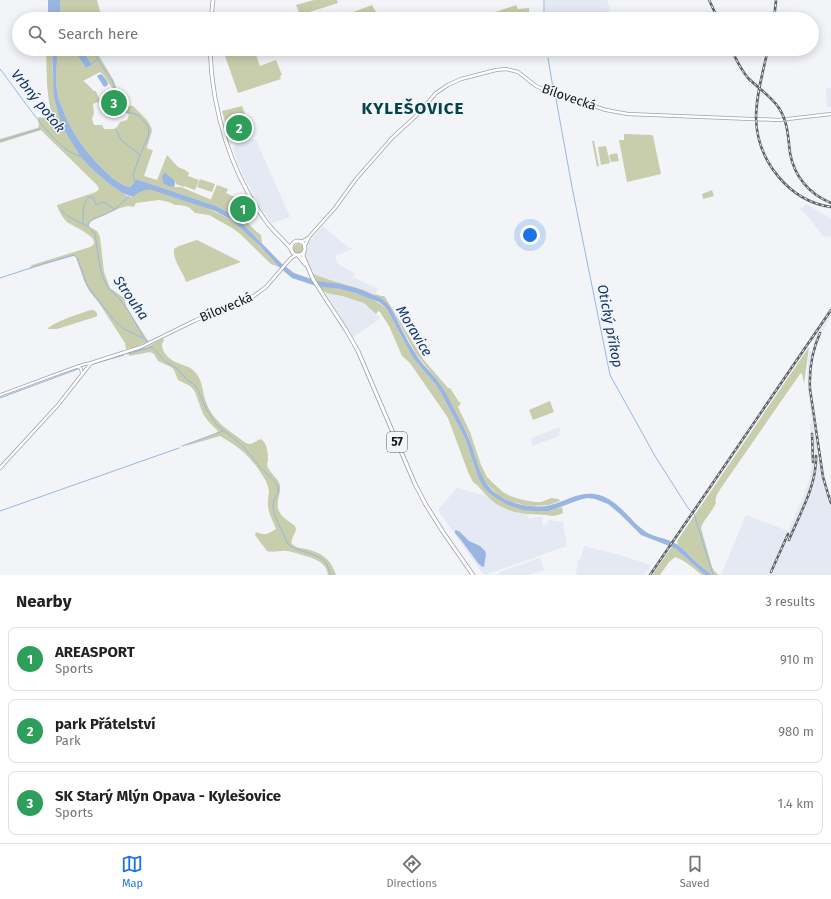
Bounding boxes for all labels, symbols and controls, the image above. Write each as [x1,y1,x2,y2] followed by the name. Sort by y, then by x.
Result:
[12,12,819,56] search box
[26,23,48,45] icon: search
[58,25,138,43] text: Search here
[7,66,69,136] water label: Vrbný potok
[540,81,598,113] street label: Bílovecká
[101,88,127,118] pin: 3
[361,98,465,119] district label: KYLEŠOVICE
[226,113,252,143] pin: 2
[230,194,256,224] pin: 1
[520,225,540,245] your location
[109,272,152,323] water label: Strouha
[594,283,626,369] water label: Otický příkop
[197,289,255,325] street label: Bílovecká
[392,303,436,359] water label: Moravice
[387,432,407,452] road number: 57
[16,591,71,612] text: Nearby
[765,594,815,609] text: 3 results
[55,643,135,661] text: AREASPORT
[27,652,33,667] text: 1
[780,652,814,667] text: 910 m
[55,661,93,676] text: Sports
[55,715,155,733] text: park Přátelství
[27,724,33,739] text: 2
[778,724,814,739] text: 980 m
[55,733,81,748] text: Park
[55,787,281,805] text: SK Starý Mlýn Opava - Kylešovice
[27,796,33,811] text: 3
[778,796,814,811] text: 1.4 km
[55,805,93,820] text: Sports
[121,853,143,890] tab: Map
[386,853,437,890] tab: Directions
[680,853,710,890] tab: Saved

